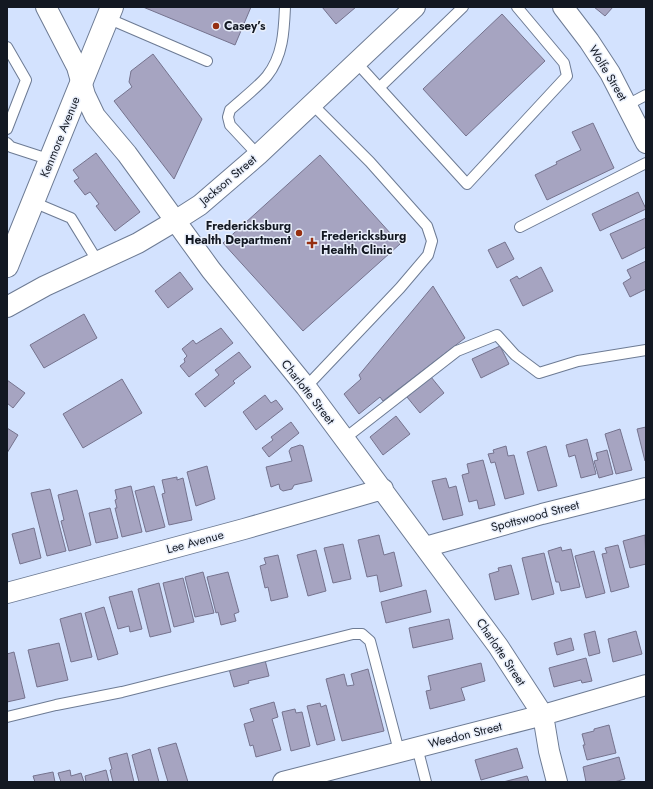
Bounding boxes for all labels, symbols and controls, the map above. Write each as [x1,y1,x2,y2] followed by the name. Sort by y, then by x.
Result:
[224,17,266,35] place label: Casey’s
[211,21,221,31] marker: Casey’s
[584,42,632,104] street label: Wolfe Street
[36,94,84,180] street label: Kenmore Avenue
[194,151,261,211] street label: Jackson Street
[185,217,291,249] place label: Fredericksburg Health Department
[321,227,406,259] place label: Fredericksburg Health Clinic
[294,228,304,238] marker: Fredericksburg Health Department
[306,237,318,249] marker: Fredericksburg Health Clinic
[277,356,339,428] street label: Charlotte Street
[489,496,581,536] street label: Spottswood Street
[164,526,226,558] street label: Lee Avenue
[472,615,530,689] street label: Charlotte Street
[426,717,504,753] street label: Weedon Street

